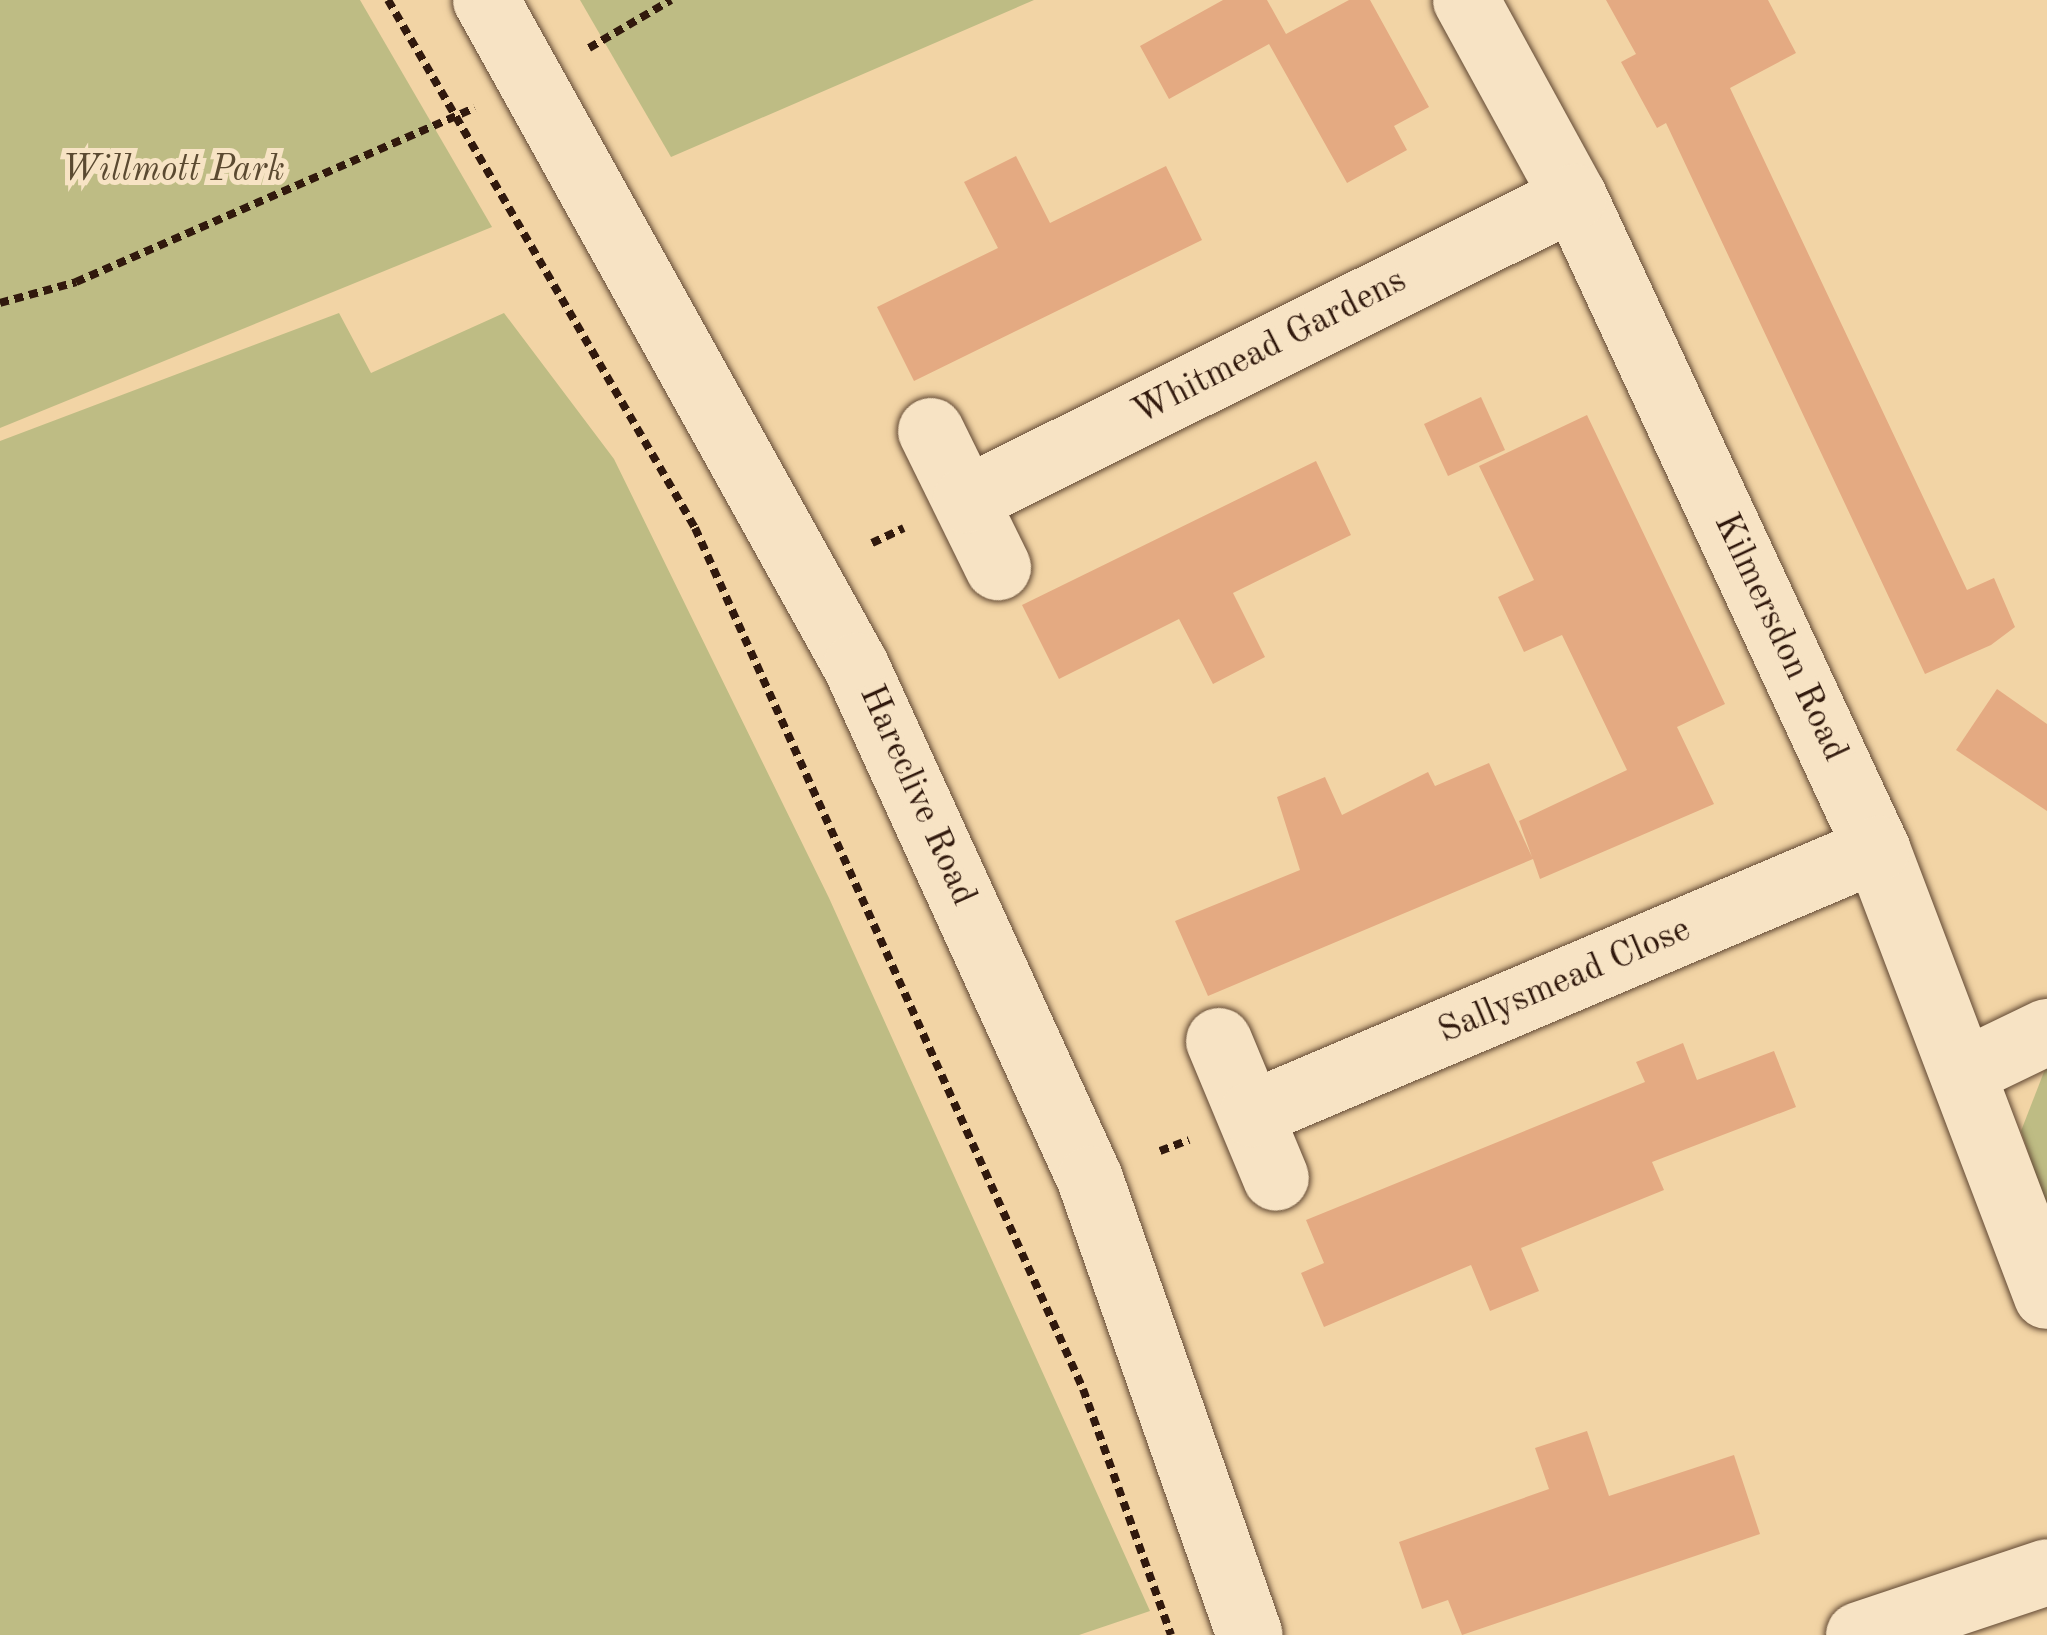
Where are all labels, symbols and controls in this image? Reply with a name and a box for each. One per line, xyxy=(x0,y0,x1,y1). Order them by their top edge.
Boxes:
park label: Willmott Park xyxy=(61,150,285,194)
street label: Whitmead Gardens xyxy=(1126,260,1414,436)
street label: Kilmersdon Road xyxy=(1703,507,1855,769)
street label: Hareclive Road xyxy=(848,679,984,913)
street label: Sallysmead Close xyxy=(1432,909,1698,1055)

